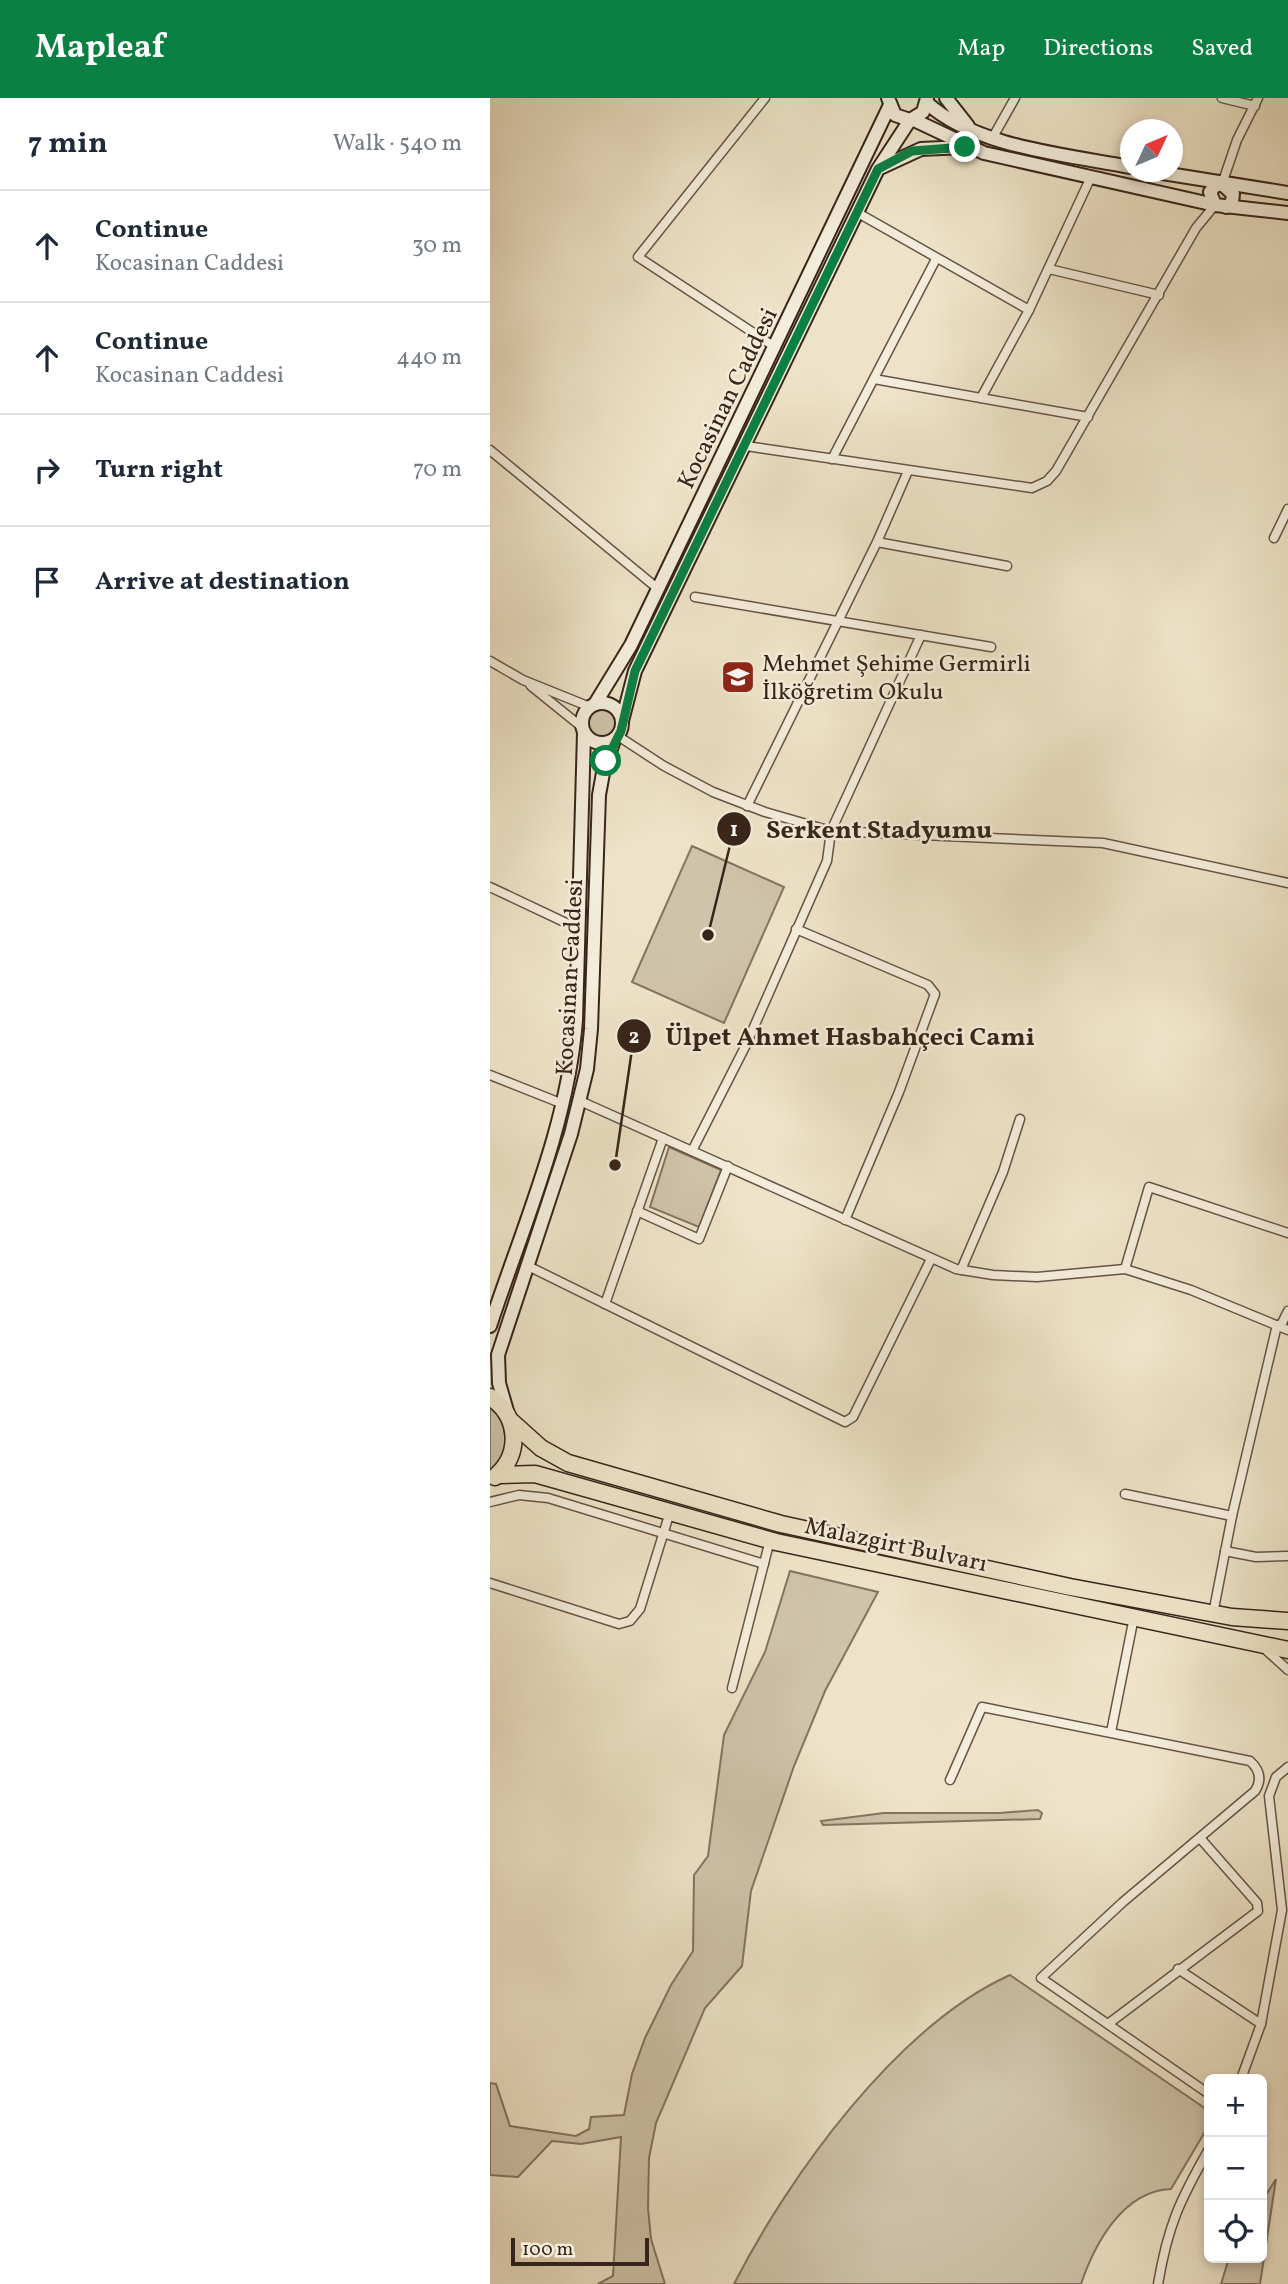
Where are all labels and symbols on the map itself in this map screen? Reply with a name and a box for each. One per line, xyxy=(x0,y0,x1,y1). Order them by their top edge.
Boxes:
north arrow xyxy=(1120,119,1183,182)
route end xyxy=(949,131,980,162)
street label: Kocasinan Caddesi xyxy=(670,303,787,495)
place label: Mehmet Şehime Germirli İlköğretim Okulu xyxy=(762,648,1031,710)
school or university icon: Mehmet Şehime Germirli İlköğretim Okulu xyxy=(719,658,757,696)
route start xyxy=(590,745,621,776)
callout: Serkent Stadyumu xyxy=(717,805,1006,852)
text: Serkent Stadyumu xyxy=(766,813,992,849)
text: 1 xyxy=(730,816,738,845)
street label: Kocasinan Caddesi xyxy=(549,878,593,1076)
callout: Ülpet Ahmet Hasbahçeci Cami xyxy=(616,1012,1049,1059)
text: Ülpet Ahmet Hasbahçeci Cami xyxy=(665,1020,1035,1056)
text: 2 xyxy=(629,1023,639,1052)
street label: Malazgirt Bulvarı xyxy=(801,1510,990,1582)
scale bar xyxy=(511,2235,649,2267)

